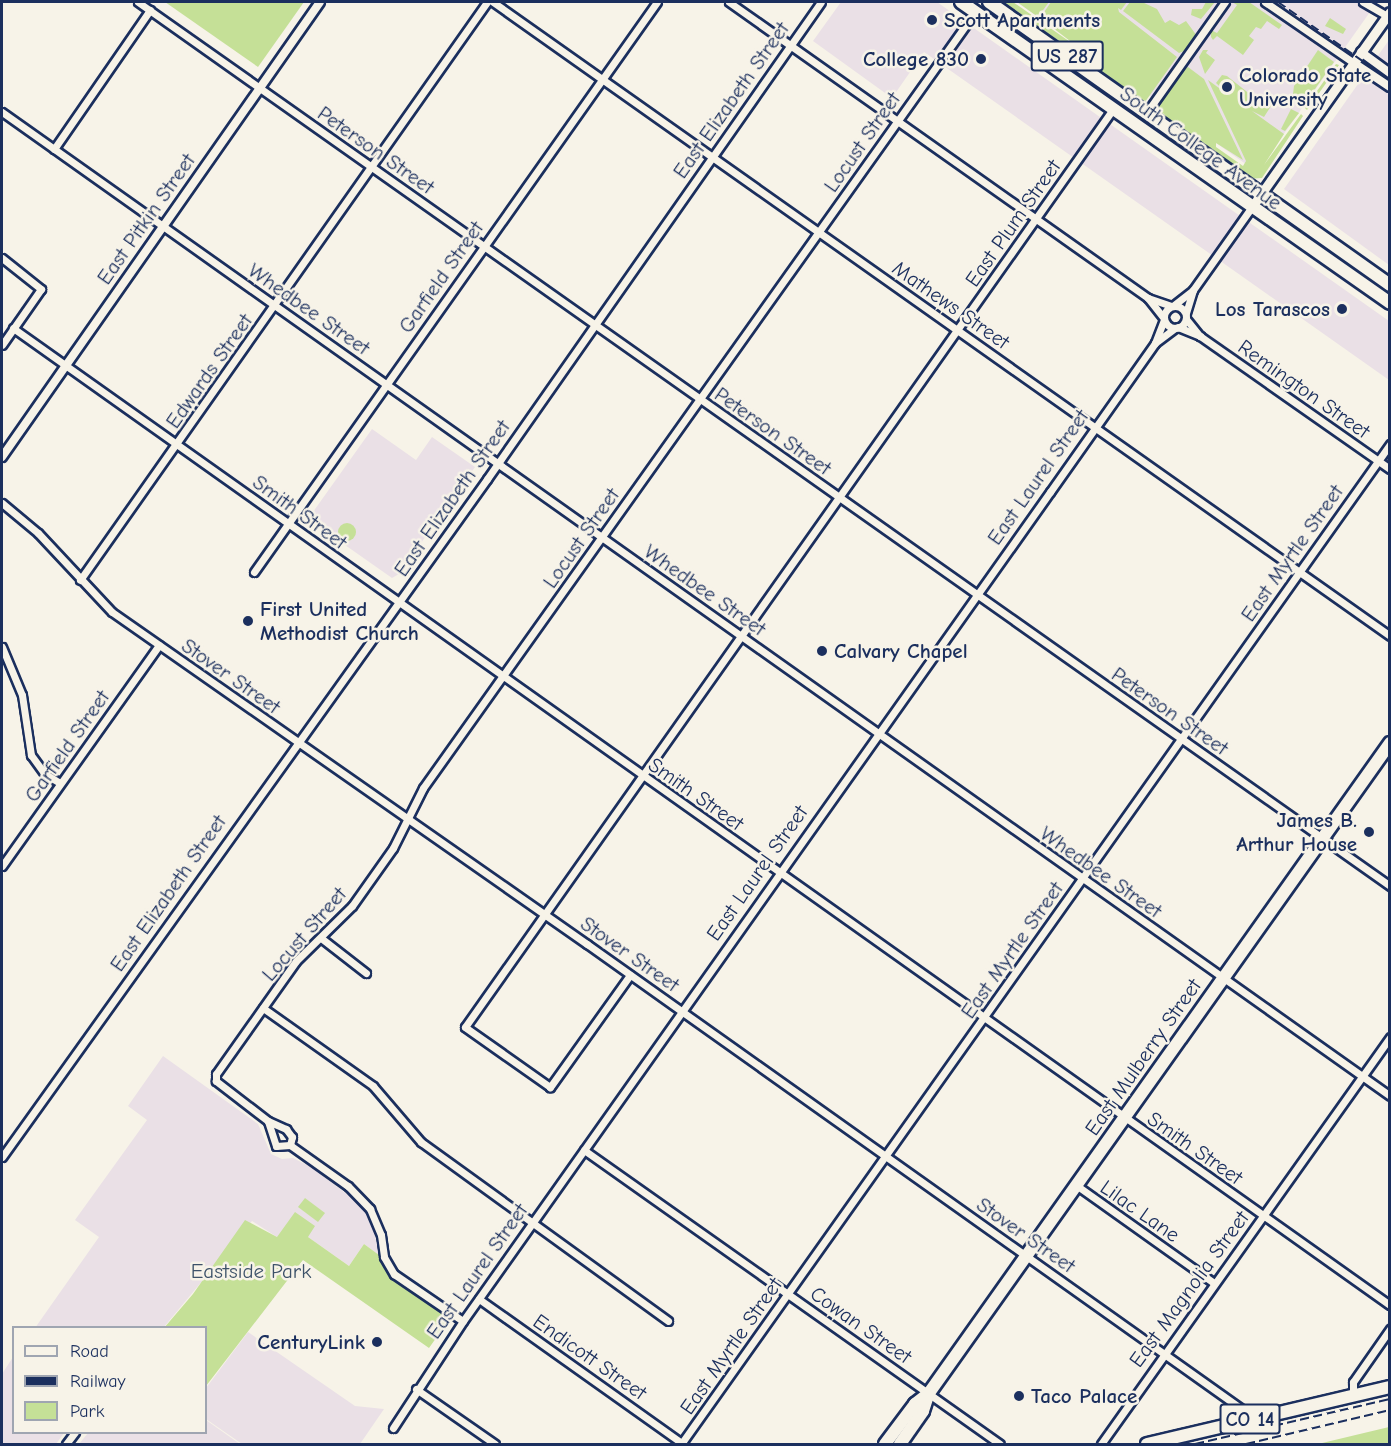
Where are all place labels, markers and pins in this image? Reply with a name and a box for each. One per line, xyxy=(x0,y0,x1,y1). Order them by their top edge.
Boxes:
place label: Scott Apartments xyxy=(944,7,1100,33)
marker: Scott Apartments xyxy=(925,13,939,27)
place label: College 830 xyxy=(863,46,969,72)
marker: College 830 xyxy=(974,52,988,66)
place label: Colorado State University xyxy=(1239,62,1371,112)
marker: Colorado State University xyxy=(1220,80,1234,94)
place label: Los Tarascos xyxy=(1215,296,1330,322)
marker: Los Tarascos xyxy=(1335,302,1349,316)
place label: First United Methodist Church xyxy=(260,596,419,646)
marker: First United Methodist Church xyxy=(241,614,255,628)
place label: Calvary Chapel xyxy=(834,638,968,664)
marker: Calvary Chapel xyxy=(815,644,829,658)
place label: James B. Arthur House xyxy=(1236,807,1357,857)
marker: James B. Arthur House xyxy=(1362,825,1376,839)
place label: CenturyLink xyxy=(257,1329,365,1355)
marker: CenturyLink xyxy=(370,1335,384,1349)
place label: Taco Palace xyxy=(1031,1383,1137,1409)
marker: Taco Palace xyxy=(1012,1389,1026,1403)

